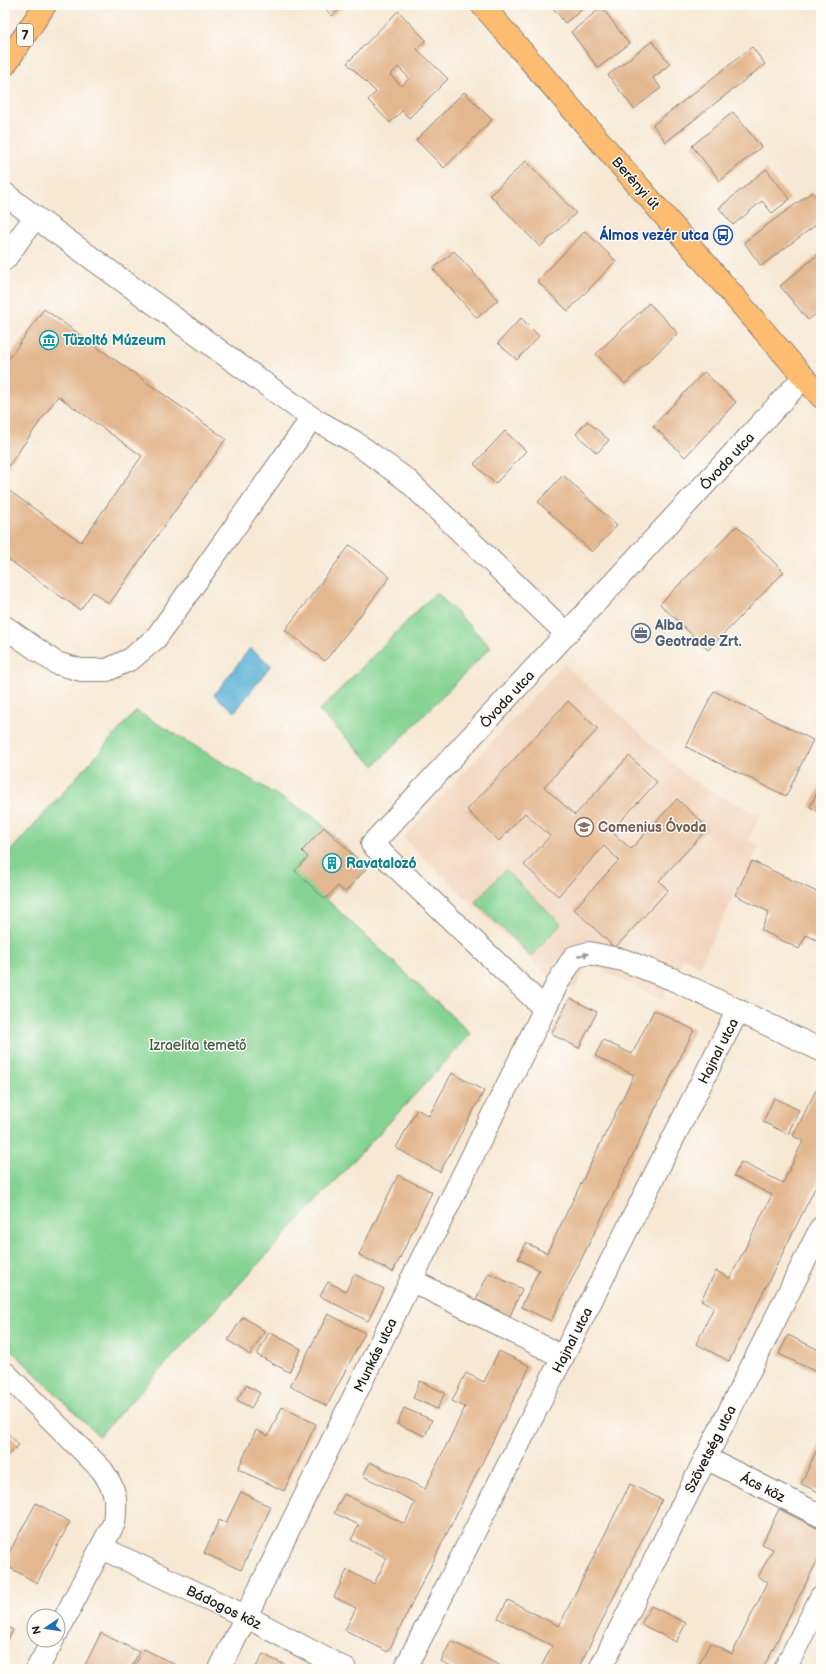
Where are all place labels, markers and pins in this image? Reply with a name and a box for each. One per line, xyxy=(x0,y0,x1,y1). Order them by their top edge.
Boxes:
bus stop icon: Álmos vezér utca xyxy=(712,224,734,246)
place label: Álmos vezér utca xyxy=(599,225,709,244)
museum icon: Tűzoltó Múzeum xyxy=(38,329,60,351)
place label: Tűzoltó Múzeum xyxy=(63,332,166,349)
place label: Alba Geotrade Zrt. xyxy=(654,617,741,650)
office icon: Alba Geotrade Zrt. xyxy=(630,622,652,644)
school or university icon: Comenius Óvoda xyxy=(573,816,595,838)
place label: Comenius Óvoda xyxy=(598,817,707,836)
building icon: Ravatalozó xyxy=(321,852,343,874)
place label: Ravatalozó xyxy=(346,855,416,872)

